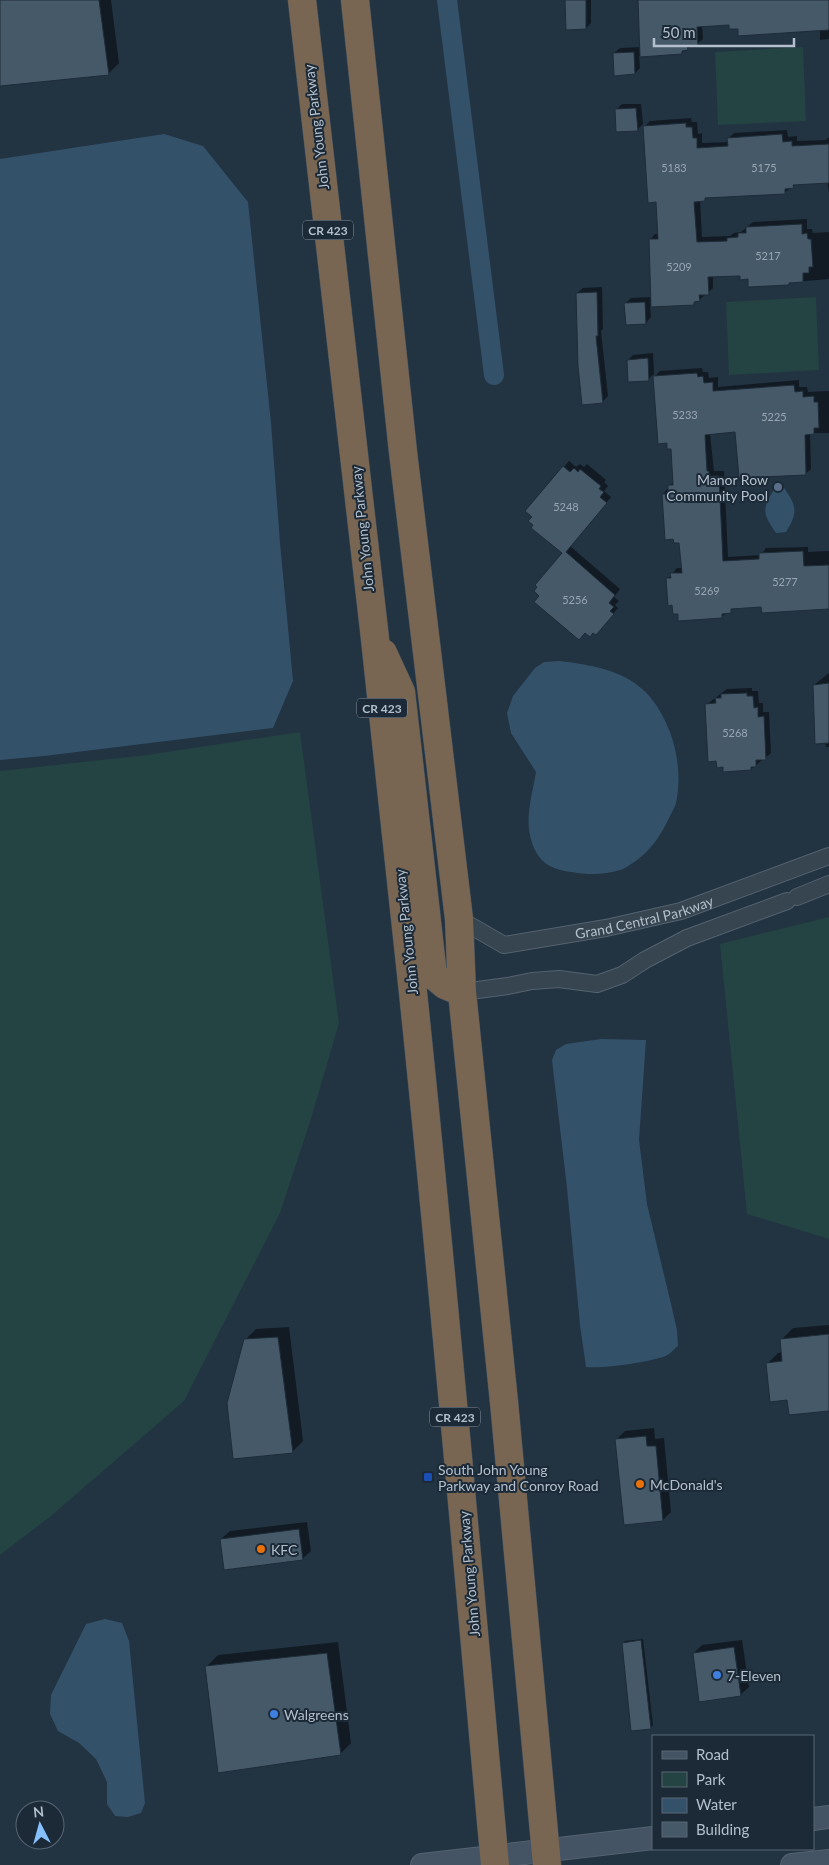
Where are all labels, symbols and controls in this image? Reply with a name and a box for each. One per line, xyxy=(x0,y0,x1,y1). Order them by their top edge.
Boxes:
scale bar xyxy=(654,15,794,47)
text: 50 m xyxy=(662,23,696,41)
street label: John Young Parkway xyxy=(300,63,332,191)
house number: 5183 xyxy=(661,161,687,174)
house number: 5175 xyxy=(751,161,777,174)
road number: CR 423 xyxy=(303,220,353,240)
house number: 5217 xyxy=(755,249,781,262)
house number: 5209 xyxy=(666,260,692,273)
house number: 5233 xyxy=(672,408,698,421)
house number: 5225 xyxy=(761,410,787,423)
street label: John Young Parkway xyxy=(347,465,377,593)
place label: Manor Row Community Pool xyxy=(666,471,768,504)
marker: Manor Row Community Pool xyxy=(772,481,784,493)
house number: 5248 xyxy=(553,500,579,513)
house number: 5277 xyxy=(772,575,798,588)
house number: 5269 xyxy=(694,584,720,597)
house number: 5256 xyxy=(562,593,588,606)
road number: CR 423 xyxy=(357,698,407,718)
house number: 5268 xyxy=(722,726,748,739)
street label: John Young Parkway xyxy=(391,868,421,996)
street label: Grand Central Parkway xyxy=(574,891,716,942)
road number: CR 423 xyxy=(430,1408,480,1426)
place label: South John Young Parkway and Conroy Road xyxy=(438,1461,599,1494)
marker: South John Young Parkway and Conroy Road xyxy=(422,1471,434,1483)
place label: McDonald's xyxy=(650,1476,723,1493)
marker: McDonald's xyxy=(634,1478,646,1490)
street label: John Young Parkway xyxy=(455,1510,483,1638)
place label: KFC xyxy=(271,1541,298,1558)
marker: KFC xyxy=(255,1543,267,1555)
place label: 7-Eleven xyxy=(727,1667,781,1684)
marker: 7-Eleven xyxy=(711,1669,723,1681)
place label: Walgreens xyxy=(284,1706,349,1723)
marker: Walgreens xyxy=(268,1708,280,1720)
legend xyxy=(652,1735,814,1850)
text: Road xyxy=(696,1745,729,1763)
text: Park xyxy=(696,1770,726,1788)
text: Water xyxy=(696,1795,737,1813)
north arrow xyxy=(15,1800,65,1850)
text: N xyxy=(32,1803,45,1821)
text: Building xyxy=(696,1820,749,1838)

